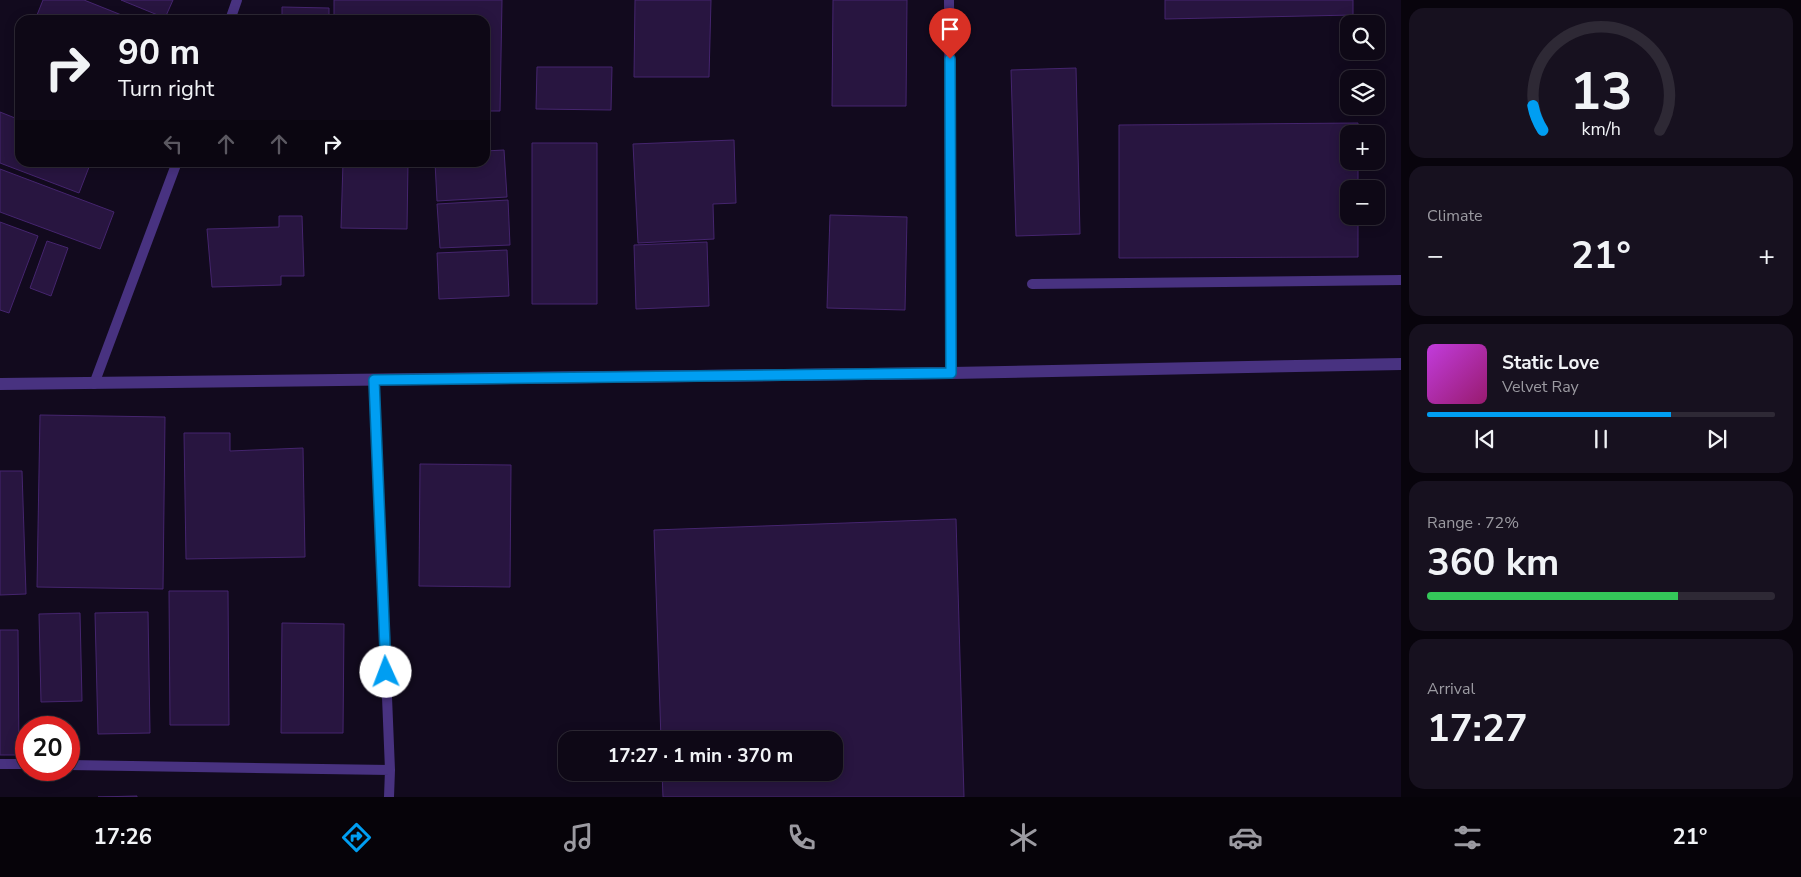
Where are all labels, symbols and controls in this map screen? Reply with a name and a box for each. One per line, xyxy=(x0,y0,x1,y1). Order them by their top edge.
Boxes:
pin xyxy=(929,8,971,59)
icon: arrive xyxy=(936,15,964,43)
map controls xyxy=(1340,15,1385,225)
button: search xyxy=(1340,15,1385,60)
text: 90 m xyxy=(118,29,200,76)
icon: right xyxy=(35,35,100,100)
text: 13 xyxy=(1570,56,1632,127)
button: layers xyxy=(1340,70,1385,115)
text: Turn right xyxy=(118,74,214,104)
text: km/h xyxy=(1581,117,1621,141)
button: + xyxy=(1340,125,1385,170)
icon: left xyxy=(159,130,187,158)
icon: ahead xyxy=(212,130,240,158)
icon: ahead xyxy=(265,130,293,158)
icon: right xyxy=(318,130,346,158)
button: − xyxy=(1340,180,1385,225)
text: Climate xyxy=(1427,205,1482,227)
text: 21° xyxy=(1571,230,1631,281)
text: − xyxy=(1427,237,1444,275)
text: + xyxy=(1758,237,1775,275)
text: Static Love xyxy=(1502,350,1599,376)
text: Velvet Ray xyxy=(1502,376,1579,398)
icon: previous xyxy=(1471,425,1499,453)
icon: pause xyxy=(1587,425,1615,453)
icon: next xyxy=(1703,425,1731,453)
text: Range · 72% xyxy=(1427,512,1519,534)
text: 360 km xyxy=(1427,537,1559,588)
position arrow xyxy=(359,645,411,697)
text: Arrival xyxy=(1427,678,1475,700)
text: 17:27 xyxy=(1427,703,1528,754)
speed limit sign: 20 xyxy=(15,716,80,781)
text: 17:27 · 1 min · 370 m xyxy=(608,743,793,769)
icon: directions xyxy=(339,820,374,855)
icon: music xyxy=(561,820,596,855)
icon: phone xyxy=(784,820,819,855)
icon: climate xyxy=(1006,820,1041,855)
icon: car xyxy=(1228,820,1263,855)
icon: filters xyxy=(1450,820,1485,855)
text: 17:26 xyxy=(94,822,152,852)
text: 21° xyxy=(1673,822,1707,852)

